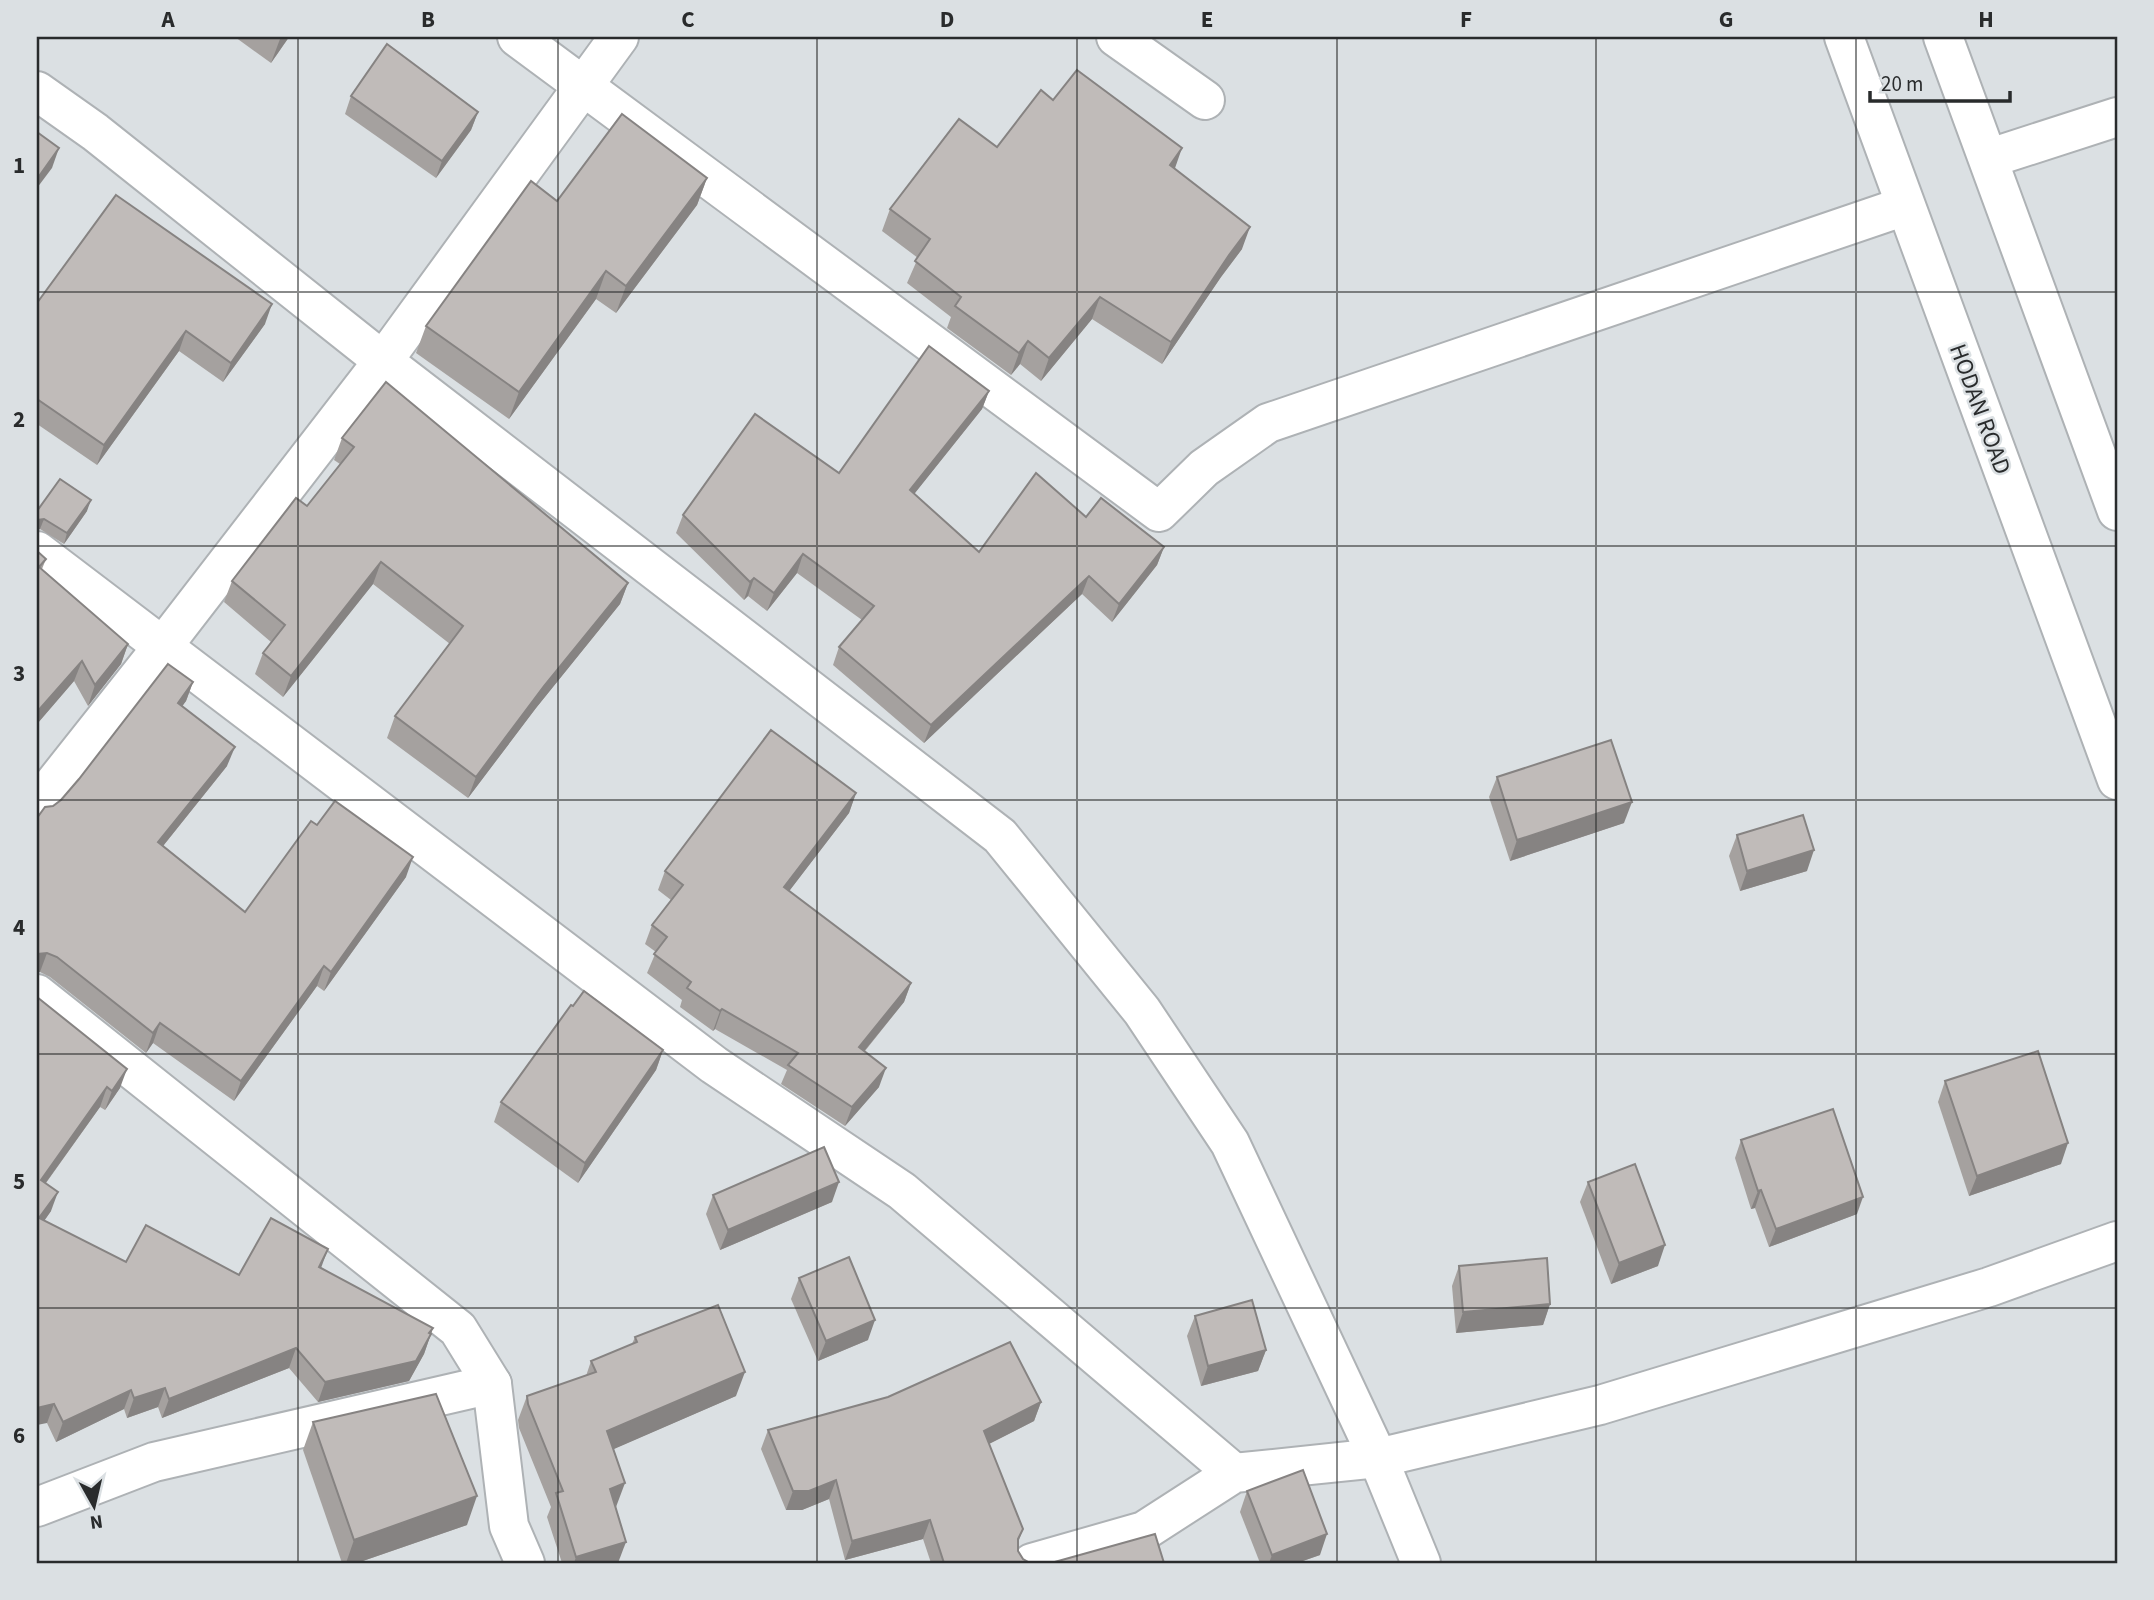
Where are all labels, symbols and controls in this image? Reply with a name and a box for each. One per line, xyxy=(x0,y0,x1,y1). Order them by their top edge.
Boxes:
text: A xyxy=(160,3,175,36)
text: B xyxy=(421,3,435,36)
text: C xyxy=(681,3,695,36)
text: D xyxy=(940,3,954,36)
text: E xyxy=(1201,3,1213,36)
text: F xyxy=(1460,3,1472,36)
text: G xyxy=(1719,3,1733,36)
text: H xyxy=(1978,3,1994,36)
scale bar xyxy=(1870,60,2010,104)
text: 20 m xyxy=(1881,69,1923,99)
text: 1 xyxy=(13,149,25,182)
street label: HODAN ROAD xyxy=(1940,339,2020,479)
text: 2 xyxy=(13,403,25,436)
text: 3 xyxy=(13,657,25,690)
text: 4 xyxy=(13,911,25,944)
text: 5 xyxy=(13,1165,25,1198)
text: 6 xyxy=(13,1419,25,1452)
north arrow xyxy=(60,1470,130,1540)
text: N xyxy=(88,1507,104,1536)

